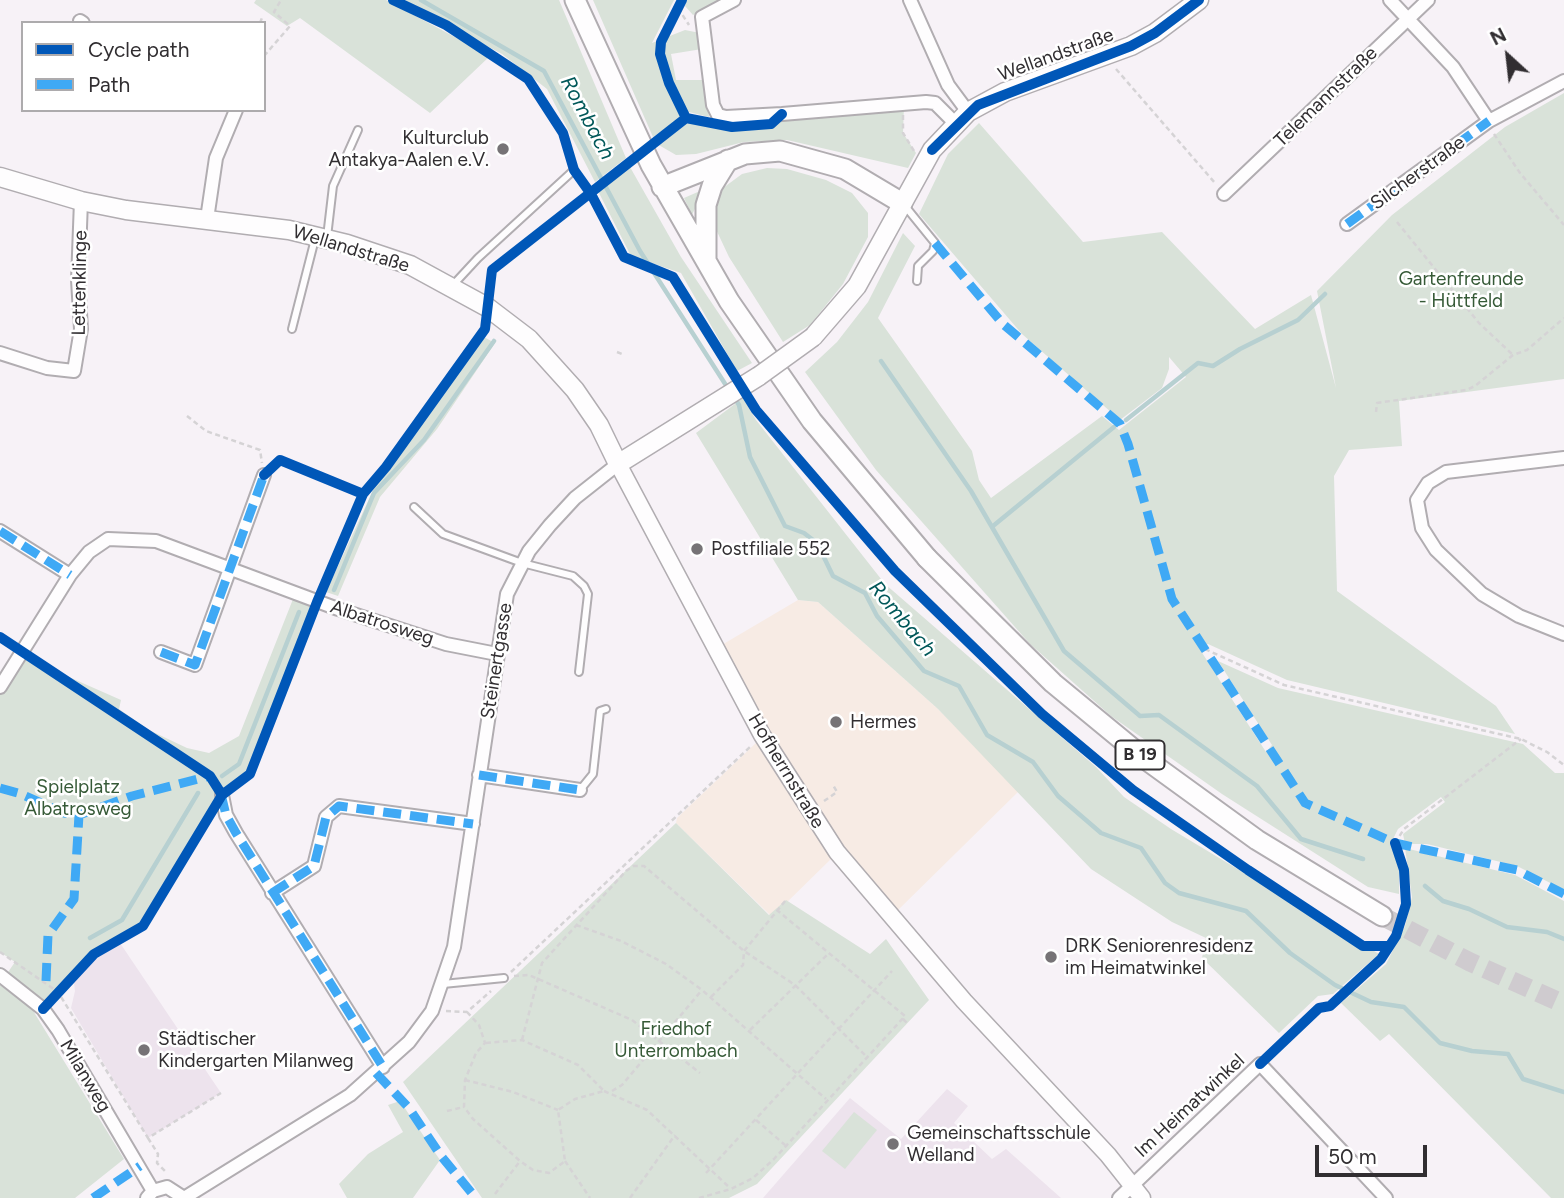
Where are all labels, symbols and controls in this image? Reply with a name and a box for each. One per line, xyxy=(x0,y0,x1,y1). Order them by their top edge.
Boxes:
legend xyxy=(21,21,266,112)
north arrow xyxy=(1473,21,1543,91)
text: N xyxy=(1486,23,1510,50)
street label: Wellandstraße xyxy=(995,24,1117,86)
text: Cycle path xyxy=(88,37,189,62)
street label: Telemannstraße xyxy=(1270,42,1382,152)
text: Path xyxy=(88,72,130,97)
water label: Rombach xyxy=(555,72,619,164)
place label: Kulturclub Antakya-Aalen e.V. xyxy=(328,127,489,171)
street label: Silcherstraße xyxy=(1366,131,1470,215)
marker: Kulturclub Antakya-Aalen e.V. xyxy=(495,141,511,157)
street label: Wellandstraße xyxy=(290,220,412,278)
street label: Lettenklinge xyxy=(68,230,92,336)
park label: Gartenfreunde - Hüttfeld xyxy=(1398,268,1524,312)
place label: Postfiliale 552 xyxy=(711,538,830,560)
marker: Postfiliale 552 xyxy=(689,541,705,557)
water label: Rombach xyxy=(863,576,941,662)
street label: Albatrosweg xyxy=(327,596,437,650)
street label: Steinertgasse xyxy=(477,601,517,721)
street label: Hofherrnstraße xyxy=(743,709,829,833)
place label: Hermes xyxy=(850,711,916,733)
marker: Hermes xyxy=(828,714,844,730)
road number: B 19 xyxy=(1116,740,1164,770)
park label: Spielplatz Albatrosweg xyxy=(24,776,132,820)
place label: DRK Seniorenresidenz im Heimatwinkel xyxy=(1065,935,1253,979)
marker: DRK Seniorenresidenz im Heimatwinkel xyxy=(1043,949,1059,965)
park label: Friedhof Unterrombach xyxy=(614,1018,738,1062)
place label: Städtischer Kindergarten Milanweg xyxy=(158,1028,354,1072)
street label: Milanweg xyxy=(54,1035,116,1117)
marker: Städtischer Kindergarten Milanweg xyxy=(136,1042,152,1058)
street label: Im Heimatwinkel xyxy=(1130,1049,1250,1163)
place label: Gemeinschaftsschule Welland xyxy=(907,1122,1091,1166)
scale bar xyxy=(1319,1132,1431,1176)
marker: Gemeinschaftsschule Welland xyxy=(885,1136,901,1152)
text: 50 m xyxy=(1328,1144,1377,1169)

